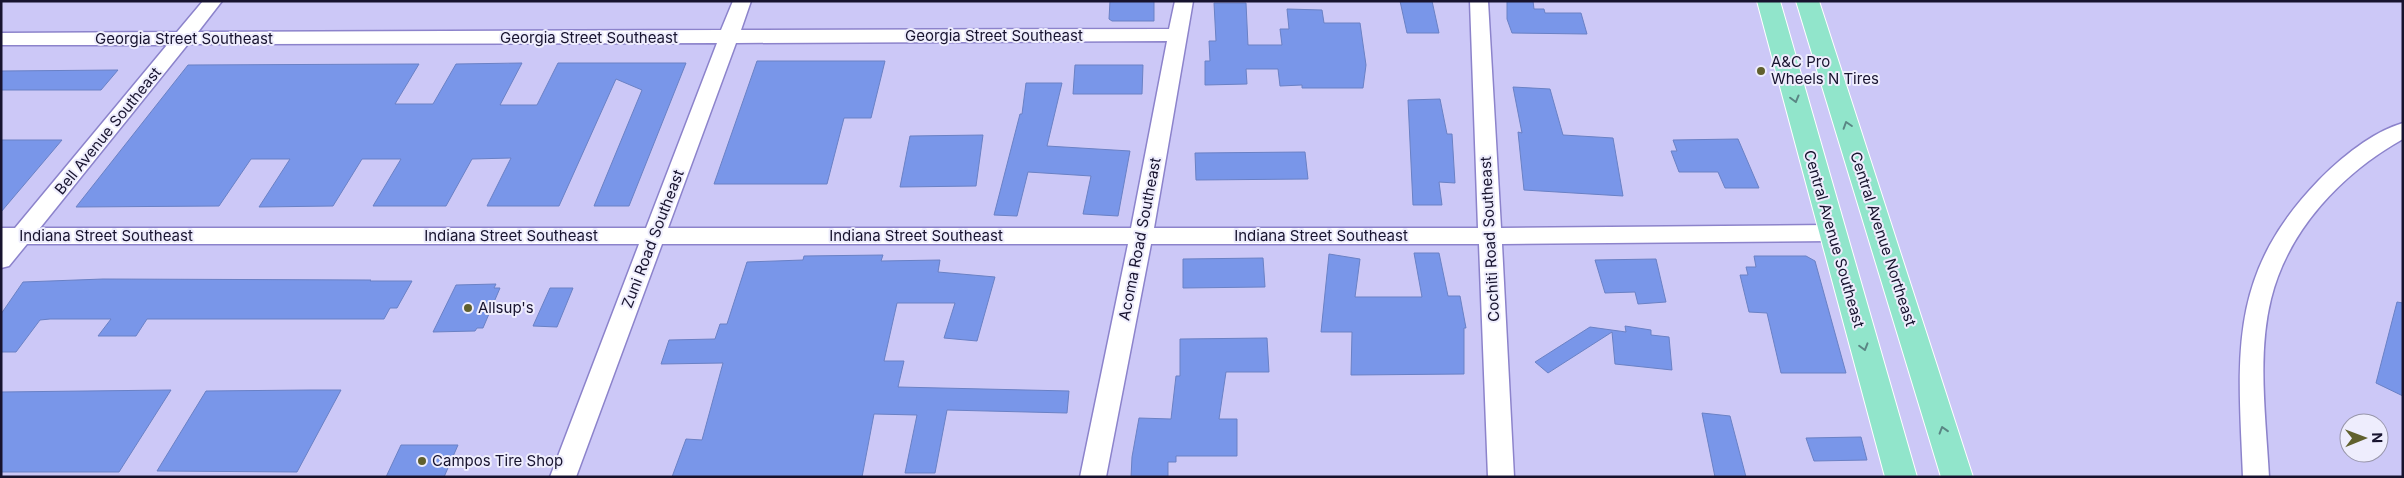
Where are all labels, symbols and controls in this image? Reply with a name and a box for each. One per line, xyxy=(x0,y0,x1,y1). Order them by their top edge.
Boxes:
street label: Georgia Street Southeast xyxy=(905,26,1083,45)
street label: Georgia Street Southeast xyxy=(500,28,678,47)
street label: Georgia Street Southeast xyxy=(95,29,273,48)
place label: A&C Pro Wheels N Tires xyxy=(1771,52,1879,88)
street label: Bell Avenue Southeast xyxy=(50,63,165,198)
marker: A&C Pro Wheels N Tires xyxy=(1755,65,1767,77)
one-way arrow xyxy=(1789,94,1799,102)
one-way arrow xyxy=(1842,121,1852,130)
street label: Central Avenue Southeast xyxy=(1800,148,1869,330)
street label: Central Avenue Northeast xyxy=(1846,149,1921,329)
street label: Acoma Road Southeast xyxy=(1114,156,1165,322)
street label: Cochiti Road Southeast xyxy=(1476,156,1503,322)
street label: Zuni Road Southeast xyxy=(617,167,688,311)
street label: Indiana Street Southeast xyxy=(19,226,193,245)
street label: Indiana Street Southeast xyxy=(424,226,598,245)
street label: Indiana Street Southeast xyxy=(829,226,1003,245)
street label: Indiana Street Southeast xyxy=(1234,226,1408,245)
place label: Allsup's xyxy=(478,298,534,317)
marker: Allsup's xyxy=(462,302,474,314)
one-way arrow xyxy=(1859,343,1869,351)
north arrow xyxy=(2339,413,2389,463)
one-way arrow xyxy=(1938,427,1948,435)
text: N xyxy=(2369,432,2386,443)
place label: Campos Tire Shop xyxy=(432,451,563,470)
marker: Campos Tire Shop xyxy=(416,455,428,467)

